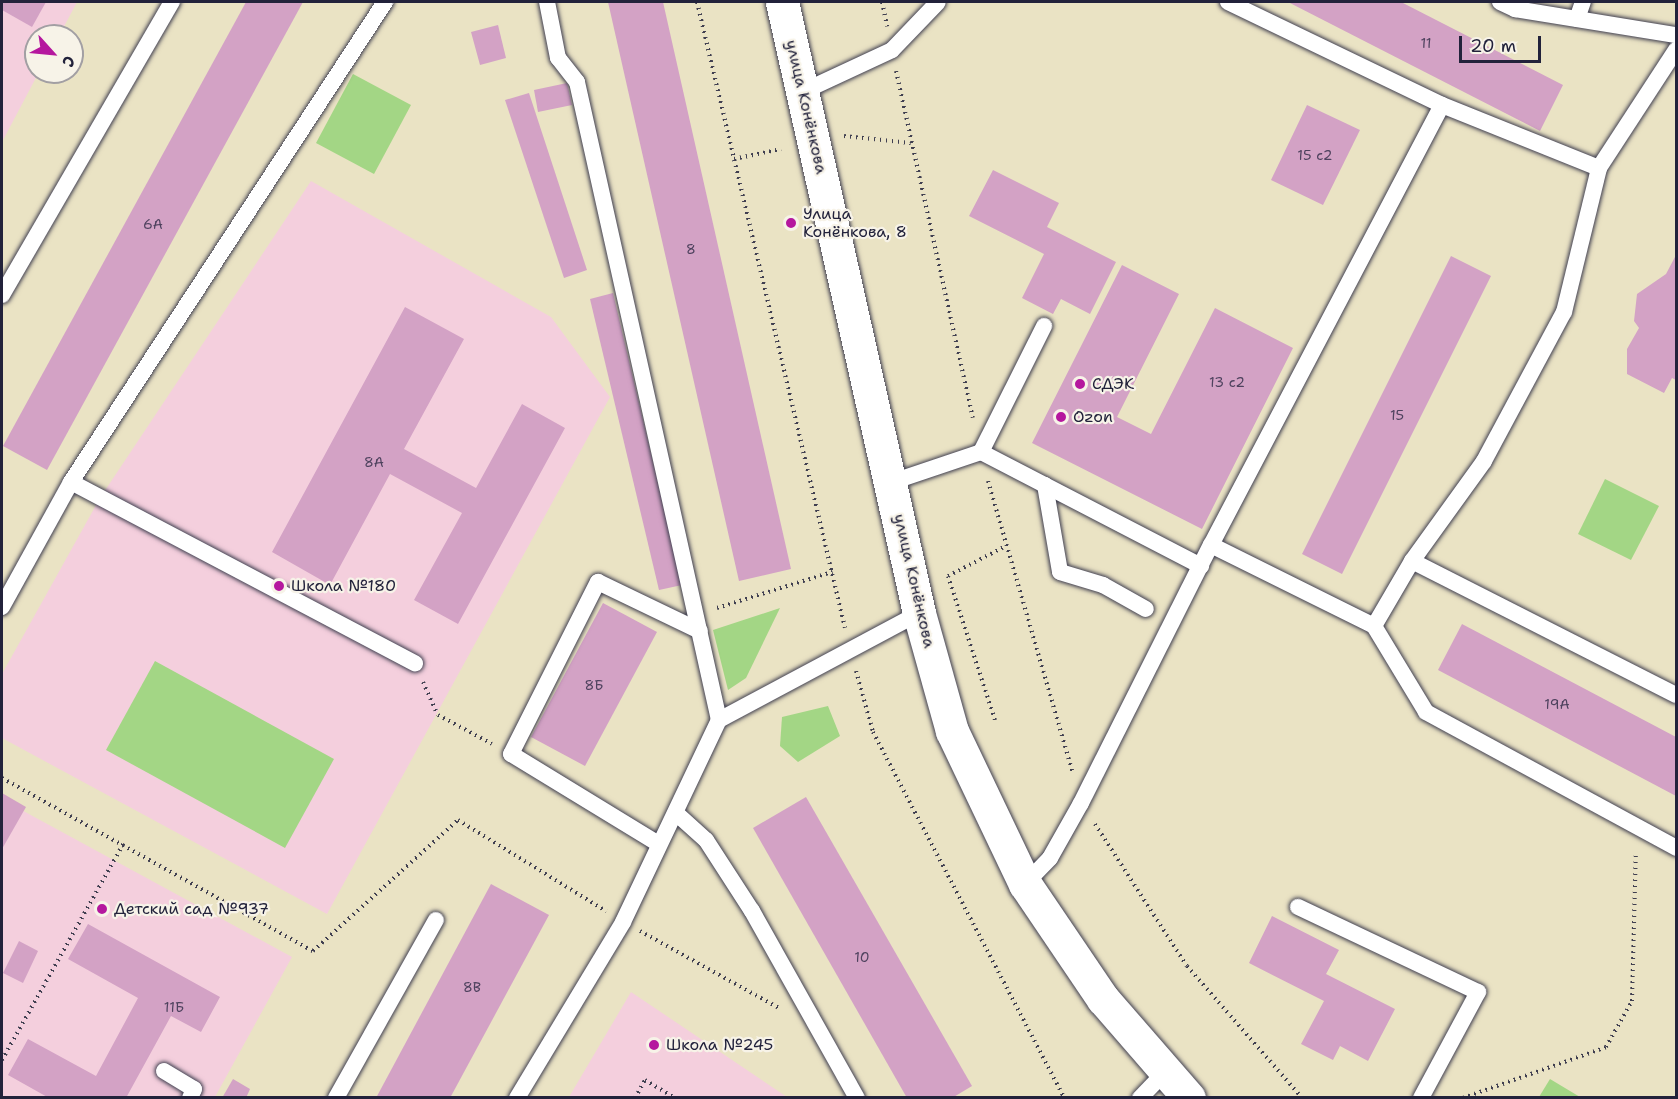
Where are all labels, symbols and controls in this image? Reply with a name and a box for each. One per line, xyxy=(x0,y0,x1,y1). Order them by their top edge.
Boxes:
north arrow xyxy=(24,24,84,84)
scale bar xyxy=(1462,24,1544,62)
text: 20 m xyxy=(1470,34,1516,58)
house number: 11 xyxy=(1420,35,1432,51)
street label: улица Конёнкова xyxy=(781,38,831,176)
text: С xyxy=(57,52,80,71)
house number: 15 с2 xyxy=(1297,147,1333,163)
place label: Улица Конёнкова, 8 xyxy=(803,204,907,242)
house number: 6А xyxy=(143,216,163,232)
marker: Улица Конёнкова, 8 xyxy=(784,216,798,230)
house number: 8 xyxy=(686,241,696,257)
place label: СДЭК xyxy=(1092,374,1134,394)
house number: 13 с2 xyxy=(1209,374,1245,390)
marker: СДЭК xyxy=(1073,377,1087,391)
place label: Ozon xyxy=(1073,407,1113,427)
house number: 15 xyxy=(1390,407,1404,423)
marker: Ozon xyxy=(1054,410,1068,424)
house number: 8А xyxy=(364,454,384,470)
street label: улица Конёнкова xyxy=(889,512,939,650)
place label: Школа №180 xyxy=(291,576,396,596)
marker: Школа №180 xyxy=(272,579,286,593)
house number: 8Б xyxy=(584,677,604,693)
house number: 19А xyxy=(1544,696,1570,712)
place label: Детский сад №937 xyxy=(114,899,269,919)
marker: Детский сад №937 xyxy=(95,902,109,916)
house number: 10 xyxy=(854,949,870,965)
house number: 8В xyxy=(463,979,481,995)
house number: 11Б xyxy=(164,999,184,1015)
place label: Школа №245 xyxy=(666,1035,773,1055)
marker: Школа №245 xyxy=(647,1038,661,1052)

